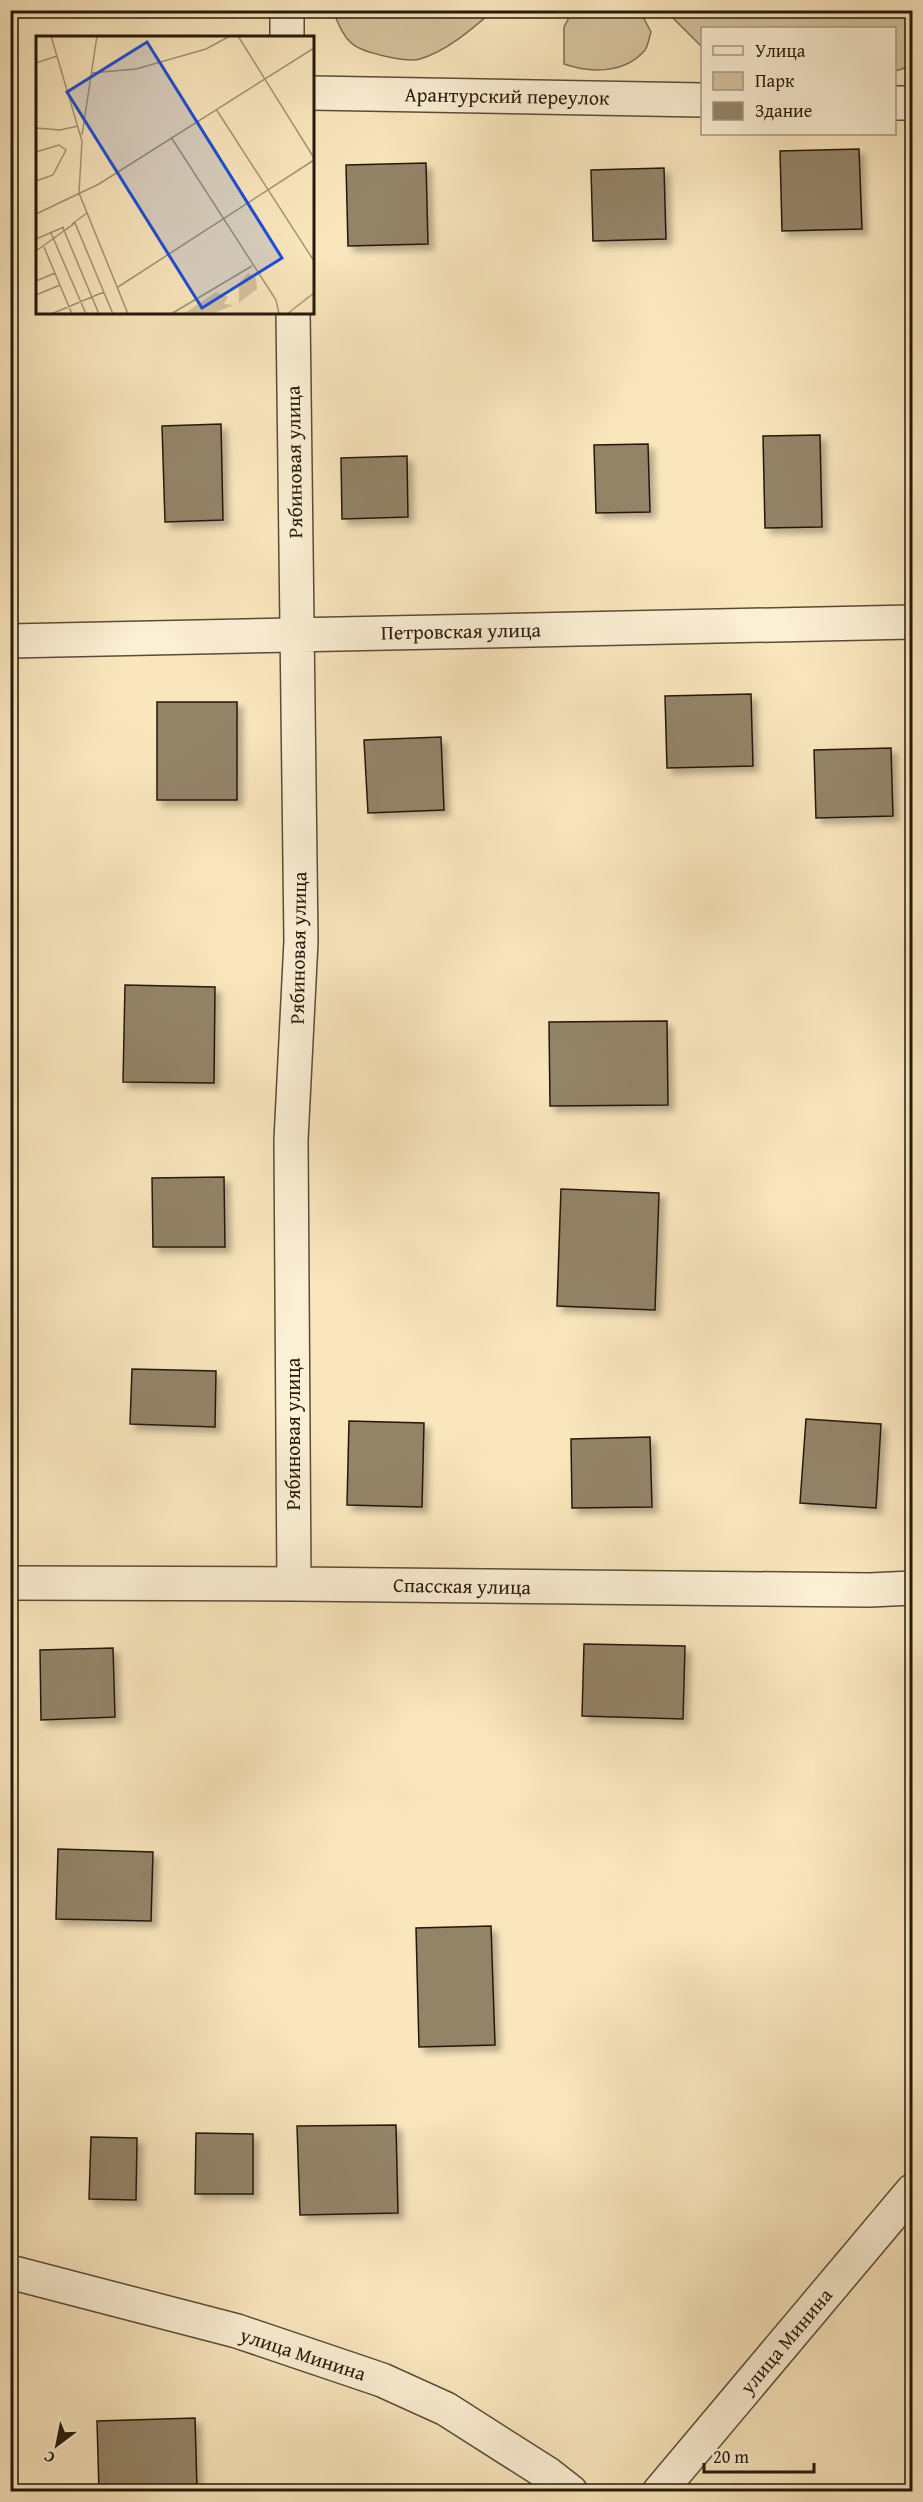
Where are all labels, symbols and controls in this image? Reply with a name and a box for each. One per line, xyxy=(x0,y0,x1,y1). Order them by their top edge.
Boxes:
legend xyxy=(701,27,896,135)
inset map xyxy=(36,36,314,314)
text: Улица xyxy=(755,37,806,64)
text: Парк xyxy=(755,67,795,94)
street label: Арантурский переулок xyxy=(404,79,610,112)
text: Здание xyxy=(755,97,812,124)
street label: Рябиновая улица xyxy=(278,385,309,539)
street label: Петровская улица xyxy=(381,615,542,646)
street label: Рябиновая улица xyxy=(282,871,313,1025)
street label: Рябиновая улица xyxy=(278,1357,307,1510)
street label: Спасская улица xyxy=(393,1570,532,1601)
street label: улица Минина xyxy=(732,2281,839,2401)
street label: улица Минина xyxy=(236,2319,370,2388)
north arrow xyxy=(27,2415,87,2475)
scale bar xyxy=(704,2436,814,2474)
text: 20 m xyxy=(713,2443,749,2470)
text: С xyxy=(39,2445,59,2470)

